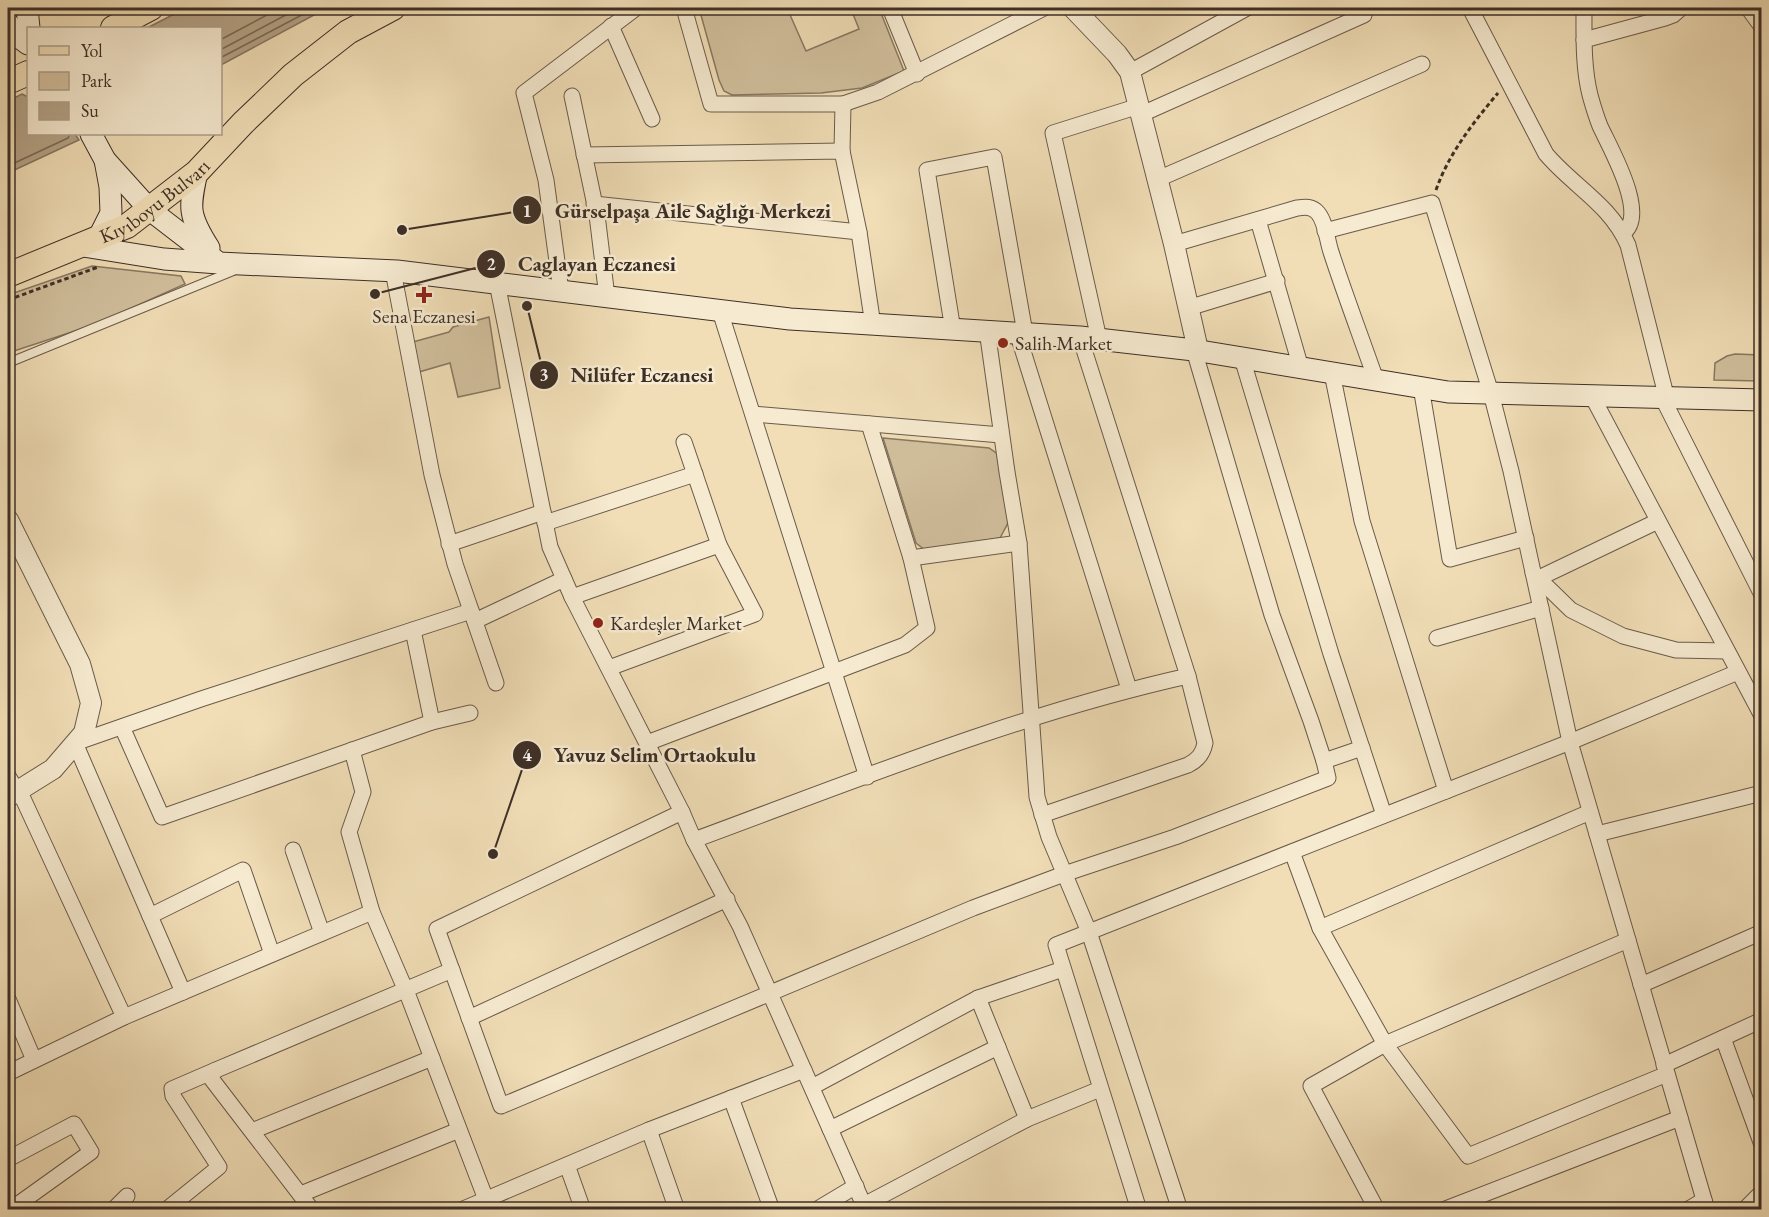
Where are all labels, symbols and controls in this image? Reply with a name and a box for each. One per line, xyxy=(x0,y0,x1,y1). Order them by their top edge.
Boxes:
legend xyxy=(27,27,222,135)
text: Yol xyxy=(81,39,103,62)
text: Park xyxy=(81,69,112,92)
text: Su xyxy=(81,99,99,122)
street label: Kıyıboyu Bulvarı xyxy=(95,153,216,249)
callout: Gürselpaşa Aile Sağlığı Merkezi xyxy=(512,191,843,230)
text: Gürselpaşa Aile Sağlığı Merkezi xyxy=(555,197,831,224)
text: 1 xyxy=(522,199,532,222)
callout: Caglayan Eczanesi xyxy=(476,244,688,283)
text: Caglayan Eczanesi xyxy=(518,250,676,277)
text: 2 xyxy=(486,252,496,275)
marker: Sena Eczanesi xyxy=(417,288,431,302)
place label: Sena Eczanesi xyxy=(372,303,476,329)
place label: Salih Market xyxy=(1015,330,1113,356)
marker: Salih Market xyxy=(996,336,1010,350)
callout: Nilüfer Eczanesi xyxy=(529,355,726,394)
text: Nilüfer Eczanesi xyxy=(571,361,713,388)
text: 3 xyxy=(539,363,549,386)
place label: Kardeşler Market xyxy=(610,610,742,636)
marker: Kardeşler Market xyxy=(591,616,605,630)
callout: Yavuz Selim Ortaokulu xyxy=(512,735,768,774)
text: Yavuz Selim Ortaokulu xyxy=(554,741,757,768)
text: 4 xyxy=(522,743,532,766)

